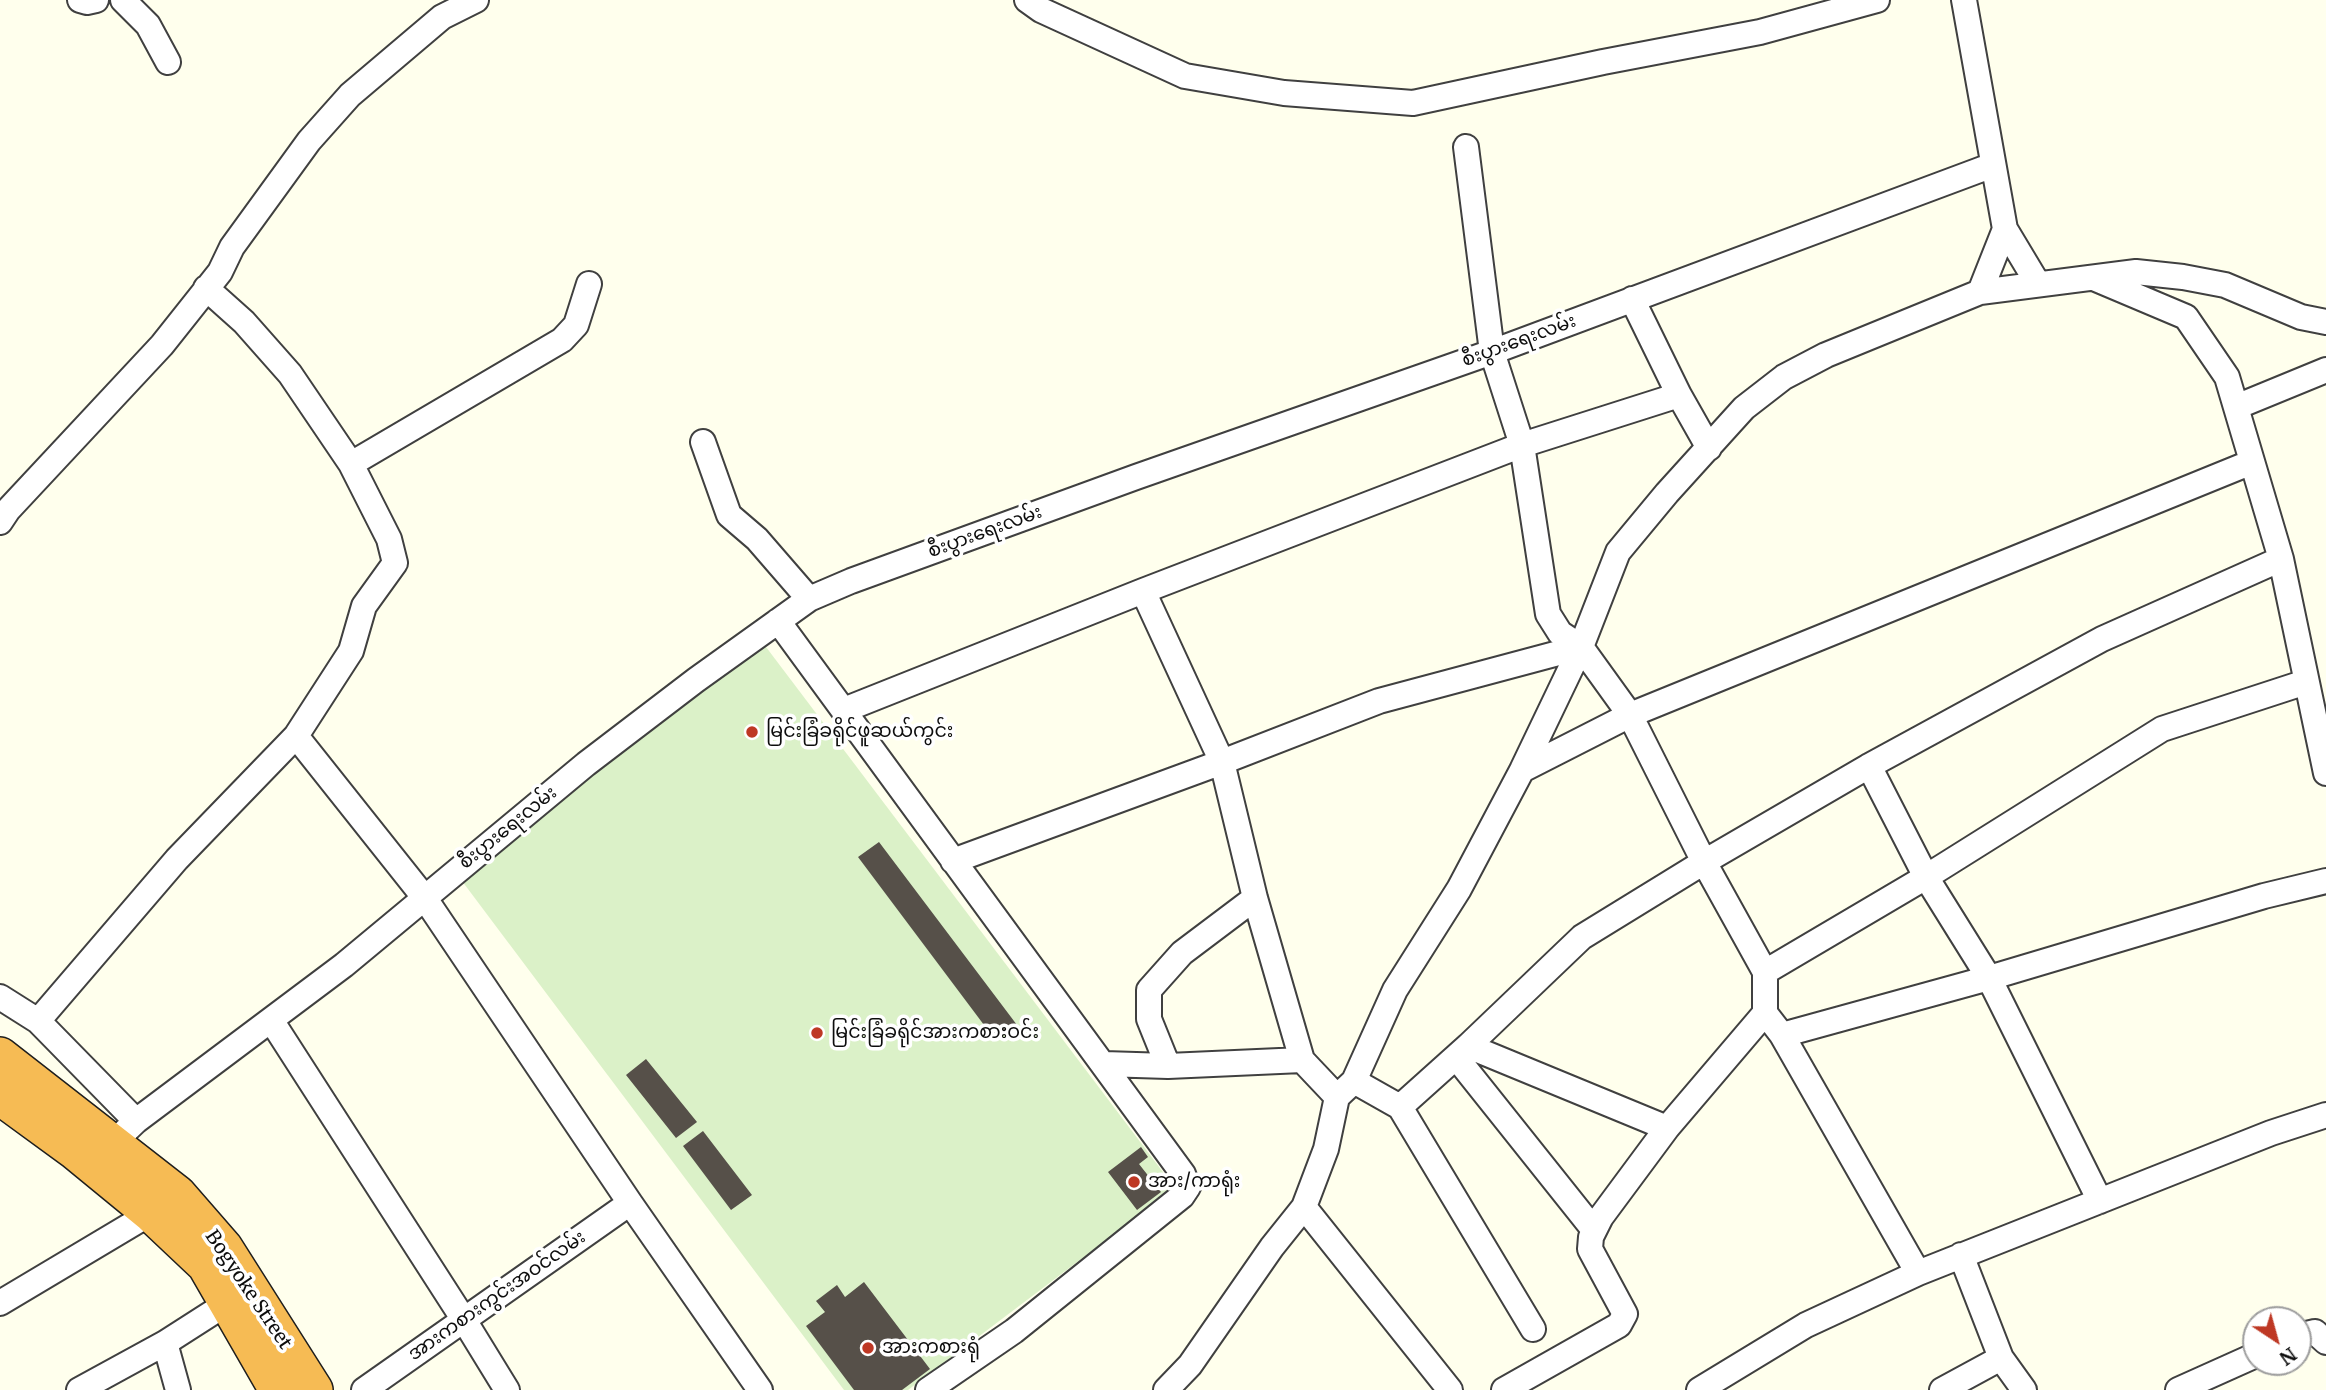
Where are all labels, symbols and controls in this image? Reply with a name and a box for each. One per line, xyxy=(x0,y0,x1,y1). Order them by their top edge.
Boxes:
street label: စီးပွားရေးလမ်း xyxy=(1459,310,1579,372)
street label: စီးပွားရေးလမ်း xyxy=(925,501,1045,563)
place label: မြင်းခြံခရိုင်ဖူဆယ်ကွင်း xyxy=(766,721,953,743)
marker: မြင်းခြံခရိုင်ဖူဆယ်ကွင်း xyxy=(744,724,760,740)
street label: စီးပွားရေးလမ်း xyxy=(454,781,562,875)
place label: မြင်းခြံခရိုင်အားကစားဝင်း xyxy=(831,1022,1039,1044)
marker: မြင်းခြံခရိုင်အားကစားဝင်း xyxy=(809,1025,825,1041)
place label: အား/ကာရုံး xyxy=(1148,1171,1240,1193)
marker: အား/ကာရုံး xyxy=(1126,1174,1142,1190)
street label: Bogyoke Street xyxy=(200,1226,296,1354)
street label: အားကစားကွင်းအဝင်လမ်း xyxy=(404,1226,590,1366)
north arrow xyxy=(2242,1306,2312,1376)
place label: အားကစားရုံ xyxy=(882,1337,980,1359)
marker: အားကစားရုံ xyxy=(860,1340,876,1356)
text: N xyxy=(2275,1342,2301,1370)

